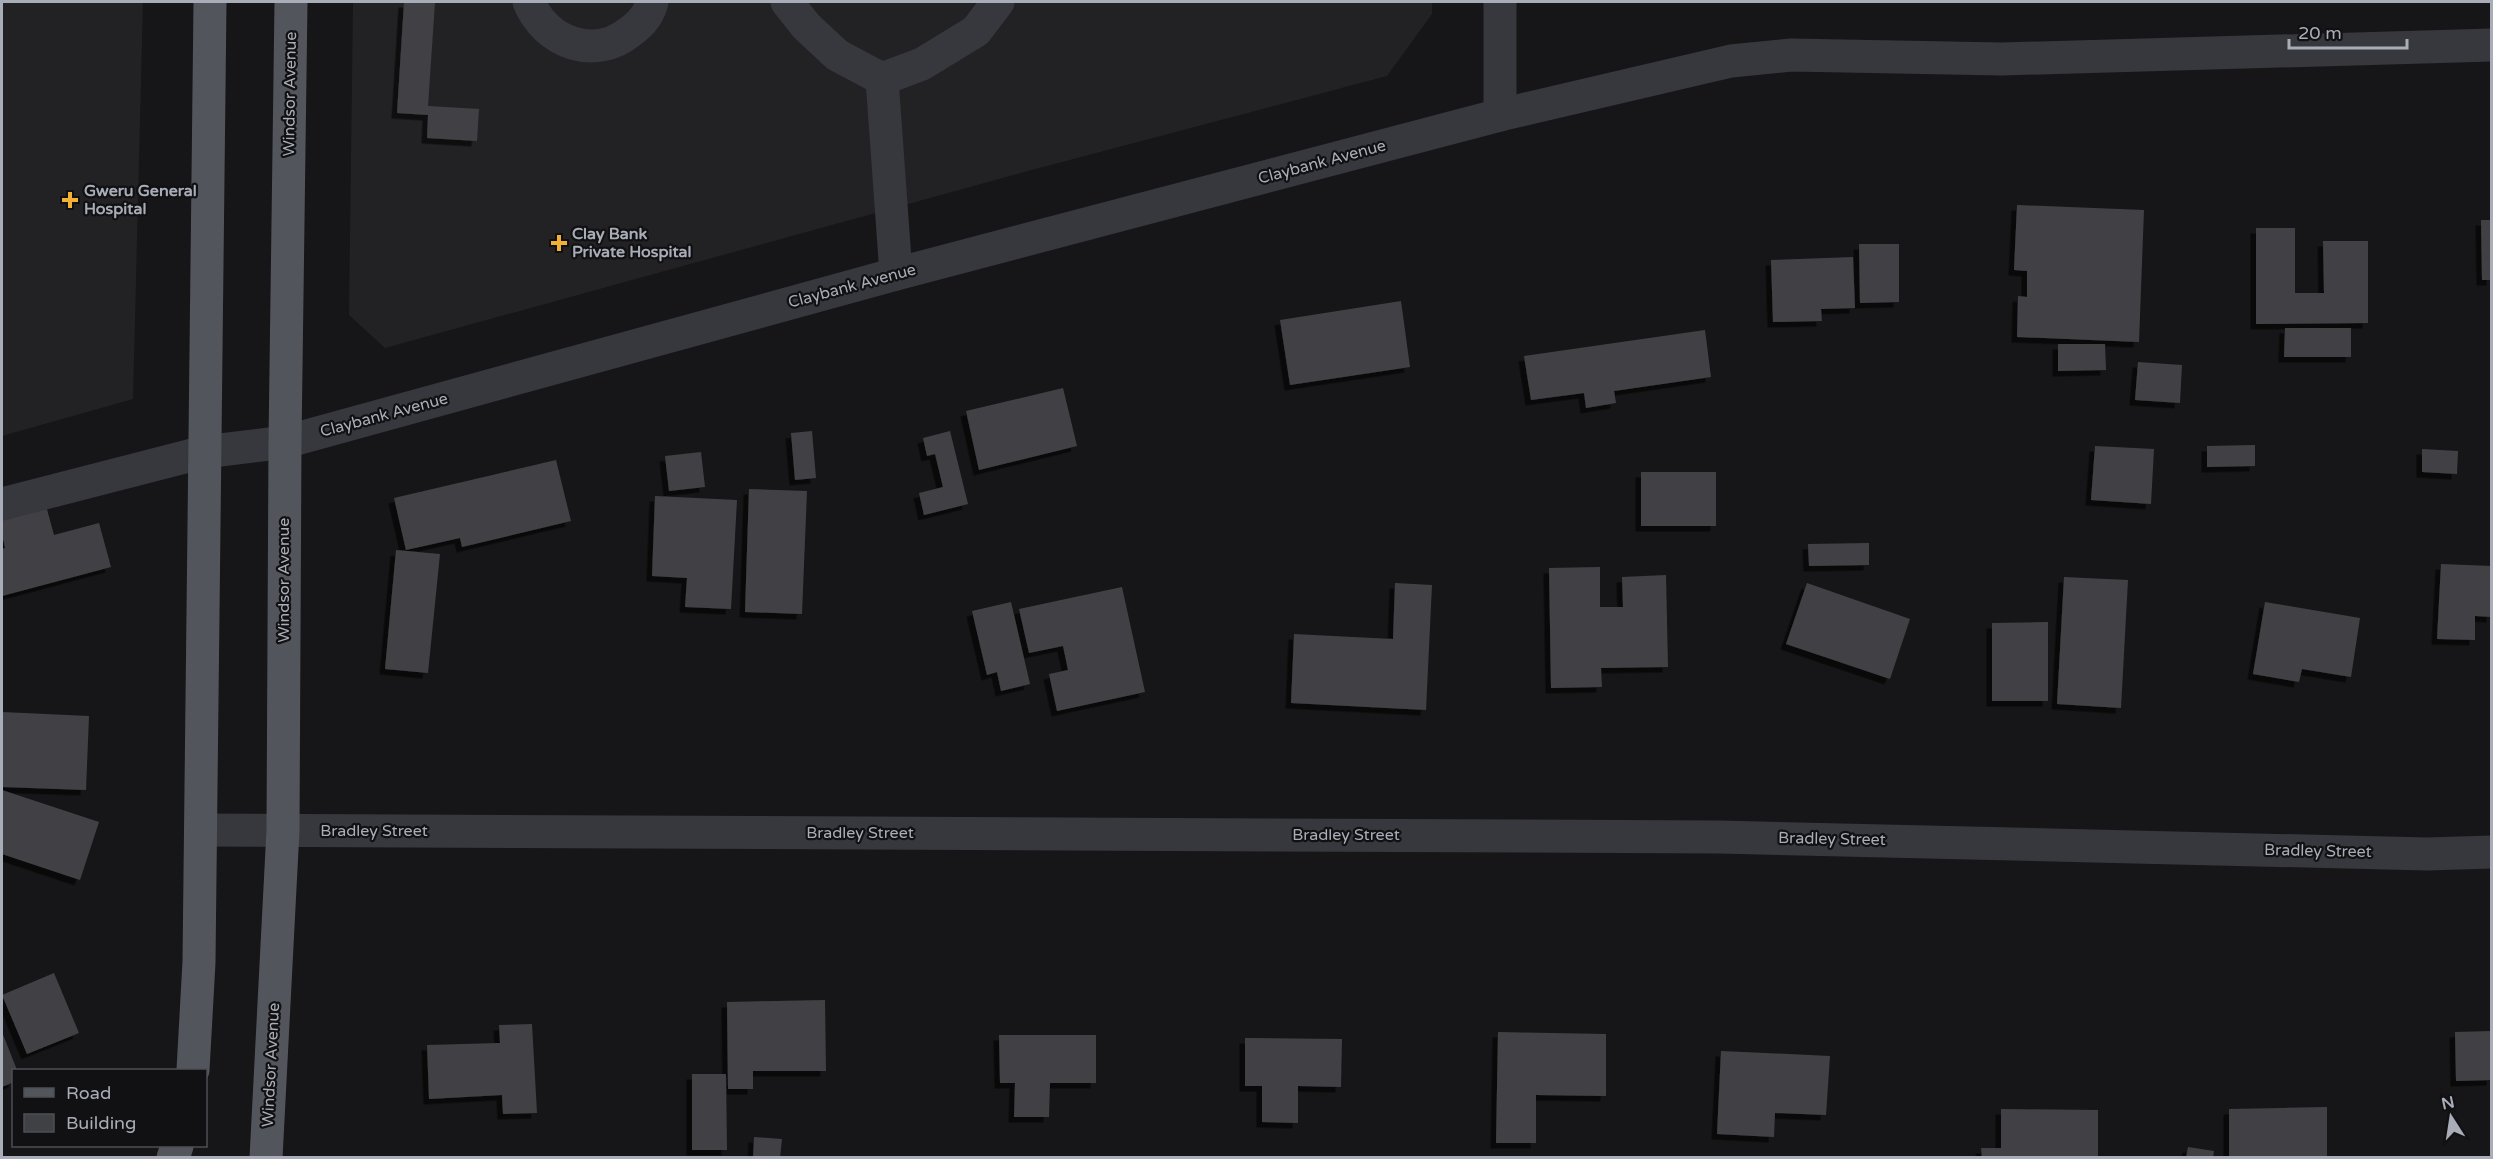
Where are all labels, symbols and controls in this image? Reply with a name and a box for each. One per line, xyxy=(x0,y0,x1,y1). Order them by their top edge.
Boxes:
scale bar xyxy=(2289,12,2408,50)
text: 20 m xyxy=(2298,22,2342,44)
street label: Windsor Avenue xyxy=(279,31,301,157)
street label: Claybank Avenue xyxy=(1256,135,1388,189)
place label: Gweru General Hospital xyxy=(84,181,197,219)
marker: Gweru General Hospital xyxy=(61,191,79,209)
place label: Clay Bank Private Hospital xyxy=(572,224,692,262)
marker: Clay Bank Private Hospital xyxy=(550,234,568,252)
street label: Claybank Avenue xyxy=(786,259,918,313)
street label: Claybank Avenue xyxy=(318,388,450,442)
street label: Windsor Avenue xyxy=(274,518,294,642)
street label: Bradley Street xyxy=(320,821,428,841)
street label: Bradley Street xyxy=(806,823,914,843)
street label: Bradley Street xyxy=(1292,825,1400,845)
street label: Bradley Street xyxy=(1778,828,1886,850)
street label: Bradley Street xyxy=(2264,840,2372,862)
street label: Windsor Avenue xyxy=(258,1002,284,1128)
legend xyxy=(12,1069,207,1147)
text: Road xyxy=(66,1082,111,1104)
north arrow xyxy=(2421,1087,2481,1147)
text: N xyxy=(2440,1092,2456,1114)
text: Building xyxy=(66,1112,136,1134)

